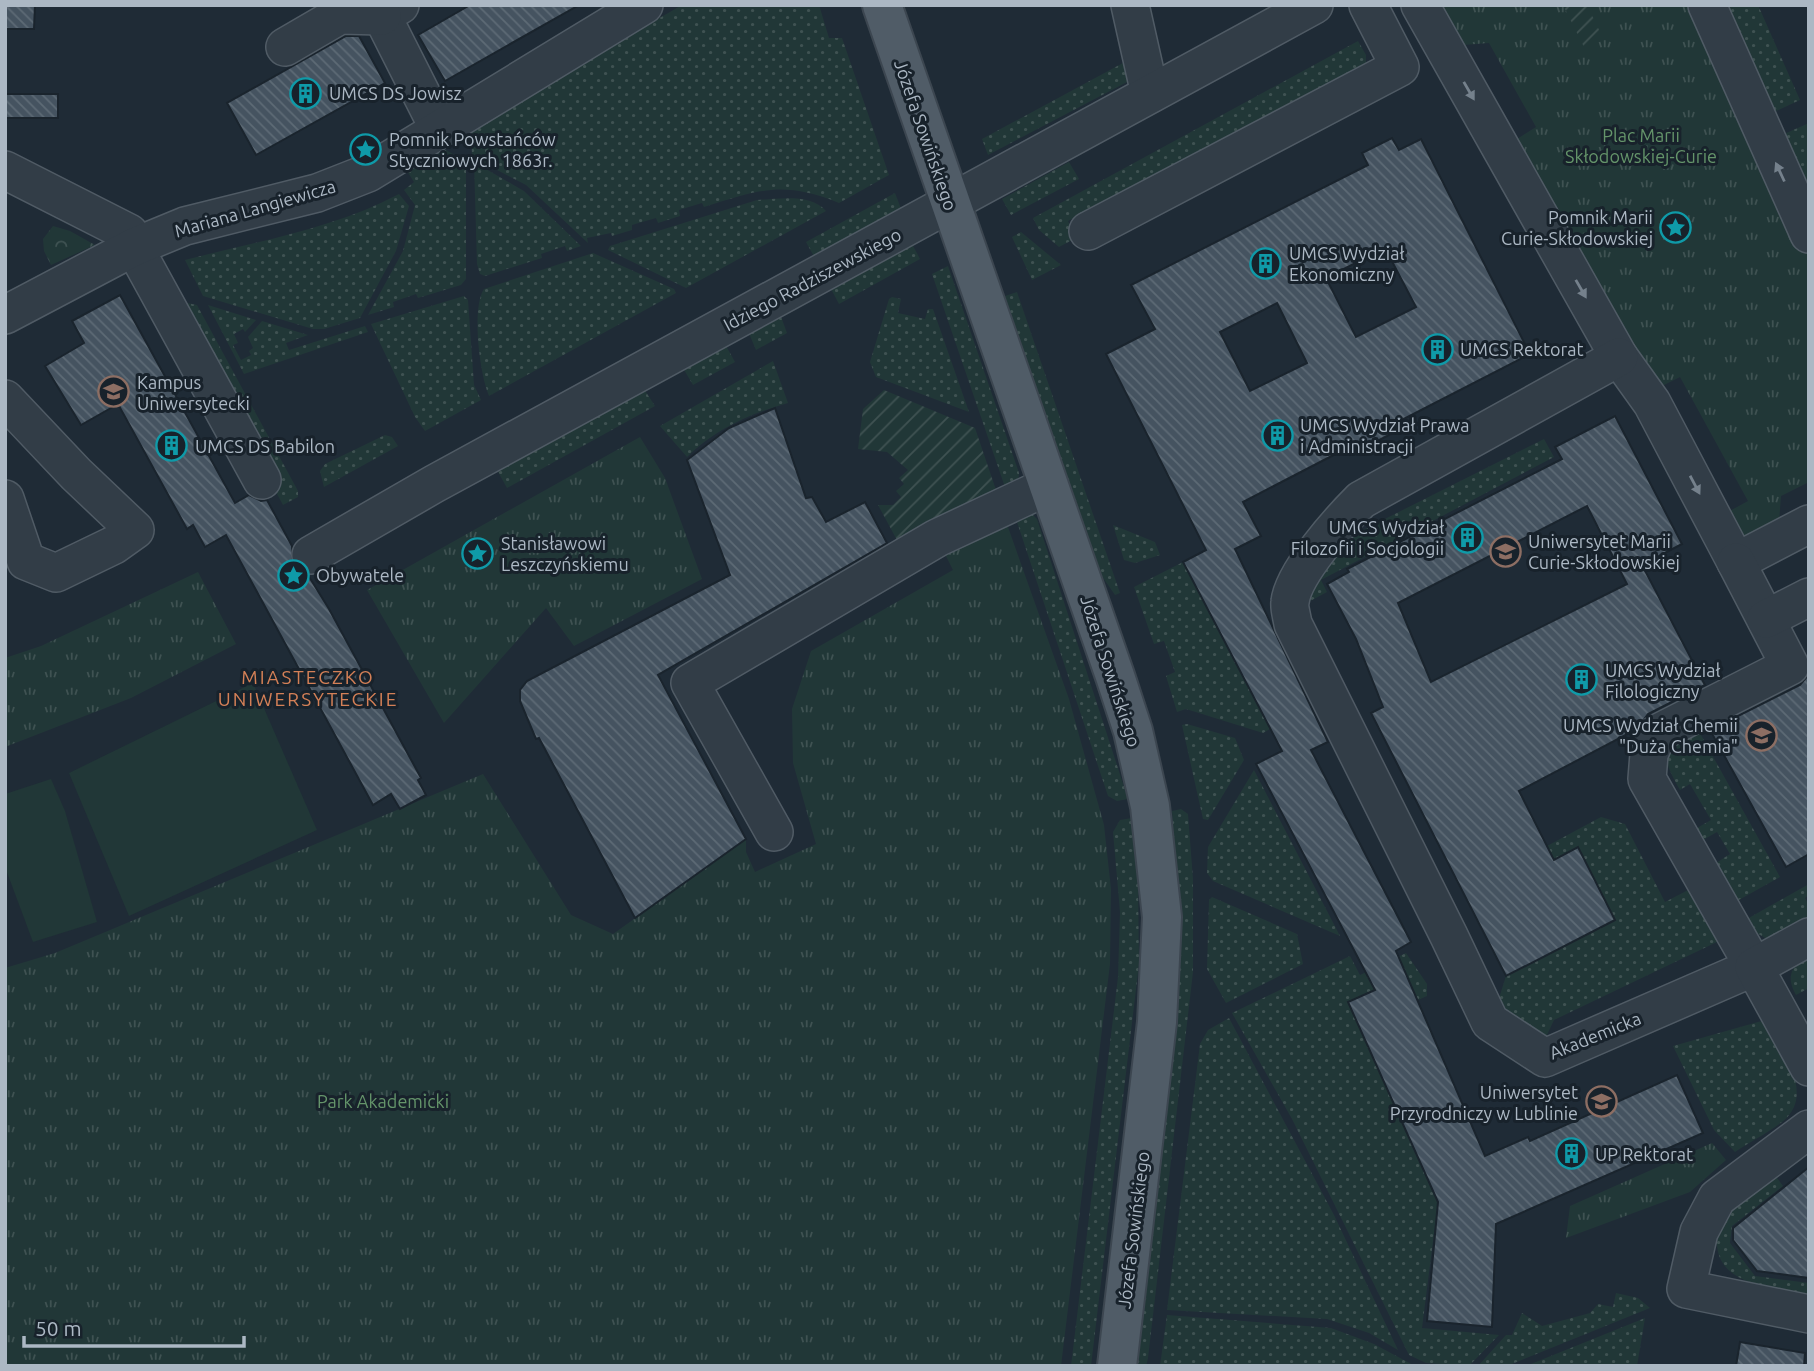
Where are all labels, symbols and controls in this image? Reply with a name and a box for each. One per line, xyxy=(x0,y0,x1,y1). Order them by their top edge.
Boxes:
street label: Józefa Sowińskiego xyxy=(891,57,961,213)
building icon: UMCS DS Jowisz xyxy=(289,76,323,110)
one-way arrow xyxy=(1463,81,1475,100)
place label: UMCS DS Jowisz xyxy=(329,83,462,103)
park label: Plac Marii Skłodowskiej-Curie xyxy=(1565,125,1717,166)
place label: Pomnik Powstańców Styczniowych 1863r. xyxy=(389,129,556,170)
place icon: Pomnik Powstańców Styczniowych 1863r. xyxy=(349,132,383,166)
one-way arrow xyxy=(1774,162,1786,182)
street label: Mariana Langiewicza xyxy=(172,175,338,241)
place label: Pomnik Marii Curie-Skłodowskiej xyxy=(1501,207,1653,248)
place icon: Pomnik Marii Curie-Skłodowskiej xyxy=(1659,210,1693,244)
street label: Idziego Radziszewskiego xyxy=(720,224,904,334)
place label: UMCS Wydział Ekonomiczny xyxy=(1289,243,1404,284)
building icon: UMCS Wydział Ekonomiczny xyxy=(1249,246,1283,280)
one-way arrow xyxy=(1575,279,1587,298)
building icon: UMCS Rektorat xyxy=(1420,332,1454,366)
place label: UMCS Rektorat xyxy=(1460,339,1584,359)
place label: Kampus Uniwersytecki xyxy=(137,372,250,413)
school or university icon: Kampus Uniwersytecki xyxy=(97,375,131,409)
place label: UMCS Wydział Prawa i Administracji xyxy=(1300,415,1469,456)
building icon: UMCS Wydział Prawa i Administracji xyxy=(1260,418,1294,452)
building icon: UMCS DS Babilon xyxy=(155,429,189,463)
place label: UMCS DS Babilon xyxy=(195,436,335,456)
one-way arrow xyxy=(1690,475,1701,495)
place label: UMCS Wydział Filozofii i Socjologii xyxy=(1291,517,1444,558)
building icon: UMCS Wydział Filozofii i Socjologii xyxy=(1450,520,1484,554)
place label: Uniwersytet Marii Curie-Skłodowskiej xyxy=(1528,531,1680,572)
place label: Stanisławowi Leszczyńskiemu xyxy=(501,533,629,574)
school or university icon: Uniwersytet Marii Curie-Skłodowskiej xyxy=(1488,534,1522,568)
place icon: Stanisławowi Leszczyńskiemu xyxy=(461,536,495,570)
place icon: Obywatele xyxy=(276,558,310,592)
place label: Obywatele xyxy=(316,565,404,585)
street label: Józefa Sowińskiego xyxy=(1077,593,1145,749)
place label: UMCS Wydział Filologiczny xyxy=(1605,660,1720,701)
building icon: UMCS Wydział Filologiczny xyxy=(1565,663,1599,697)
district label: MIASTECZKO UNIWERSYTECKIE xyxy=(218,666,398,710)
place label: UMCS Wydział Chemii "Duża Chemia" xyxy=(1563,715,1738,756)
school or university icon: UMCS Wydział Chemii "Duża Chemia" xyxy=(1744,718,1778,752)
street label: Akademicka xyxy=(1546,1008,1644,1062)
place label: Uniwersytet Przyrodniczy w Lublinie xyxy=(1390,1082,1578,1123)
school or university icon: Uniwersytet Przyrodniczy w Lublinie xyxy=(1584,1085,1618,1119)
park label: Park Akademicki xyxy=(317,1091,449,1111)
building icon: UP Rektorat xyxy=(1555,1137,1589,1171)
place label: UP Rektorat xyxy=(1595,1144,1693,1164)
street label: Józefa Sowińskiego xyxy=(1113,1150,1153,1310)
scale bar xyxy=(24,1304,245,1348)
text: 50 m xyxy=(35,1316,82,1340)

